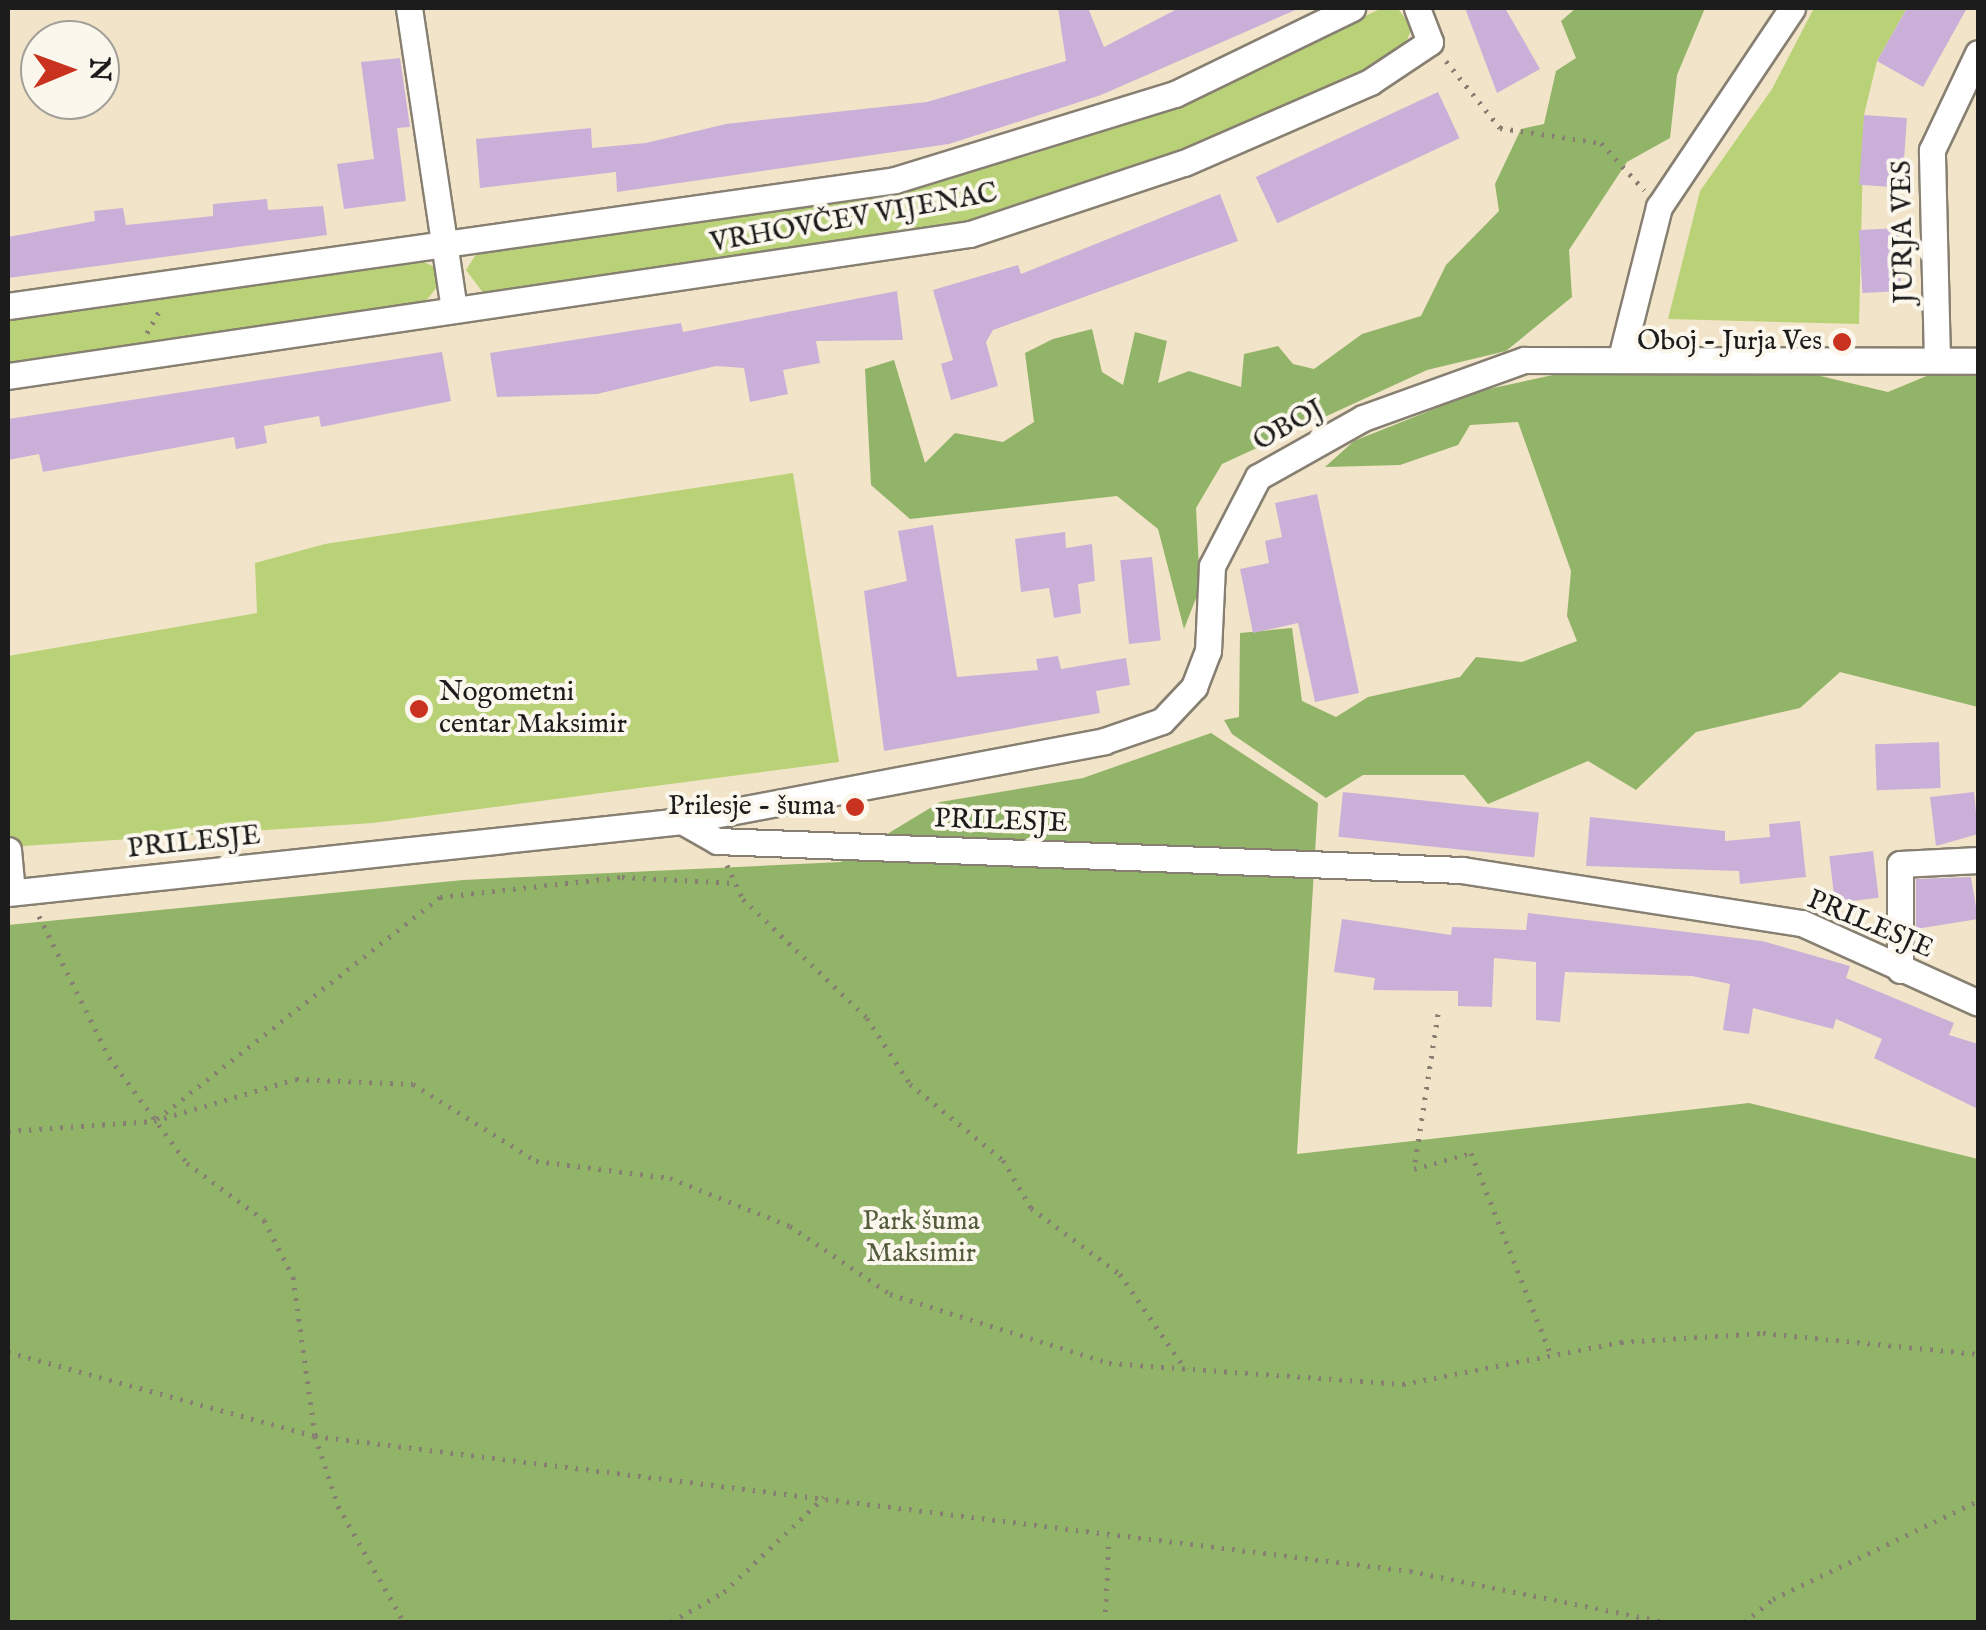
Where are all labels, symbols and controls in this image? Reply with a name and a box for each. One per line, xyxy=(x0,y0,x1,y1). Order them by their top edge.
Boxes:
north arrow xyxy=(20,20,120,120)
text: N xyxy=(81,57,116,82)
street label: JURJA VES xyxy=(1886,160,1922,304)
street label: VRHOVČEV VIJENAC xyxy=(708,177,1000,261)
place label: Oboj - Jurja Ves xyxy=(1637,325,1822,359)
marker: Oboj - Jurja Ves xyxy=(1831,331,1853,353)
street label: OBOJ xyxy=(1248,393,1330,459)
place label: Nogometni centar Maksimir xyxy=(439,676,627,742)
marker: Nogometni centar Maksimir xyxy=(408,698,430,720)
place label: Prilesje - šuma xyxy=(668,790,835,824)
marker: Prilesje - šuma xyxy=(844,796,866,818)
street label: PRILESJE xyxy=(934,803,1068,841)
street label: PRILESJE xyxy=(126,819,262,867)
street label: PRILESJE xyxy=(1802,883,1938,967)
park label: Park šuma Maksimir xyxy=(862,1205,980,1271)

